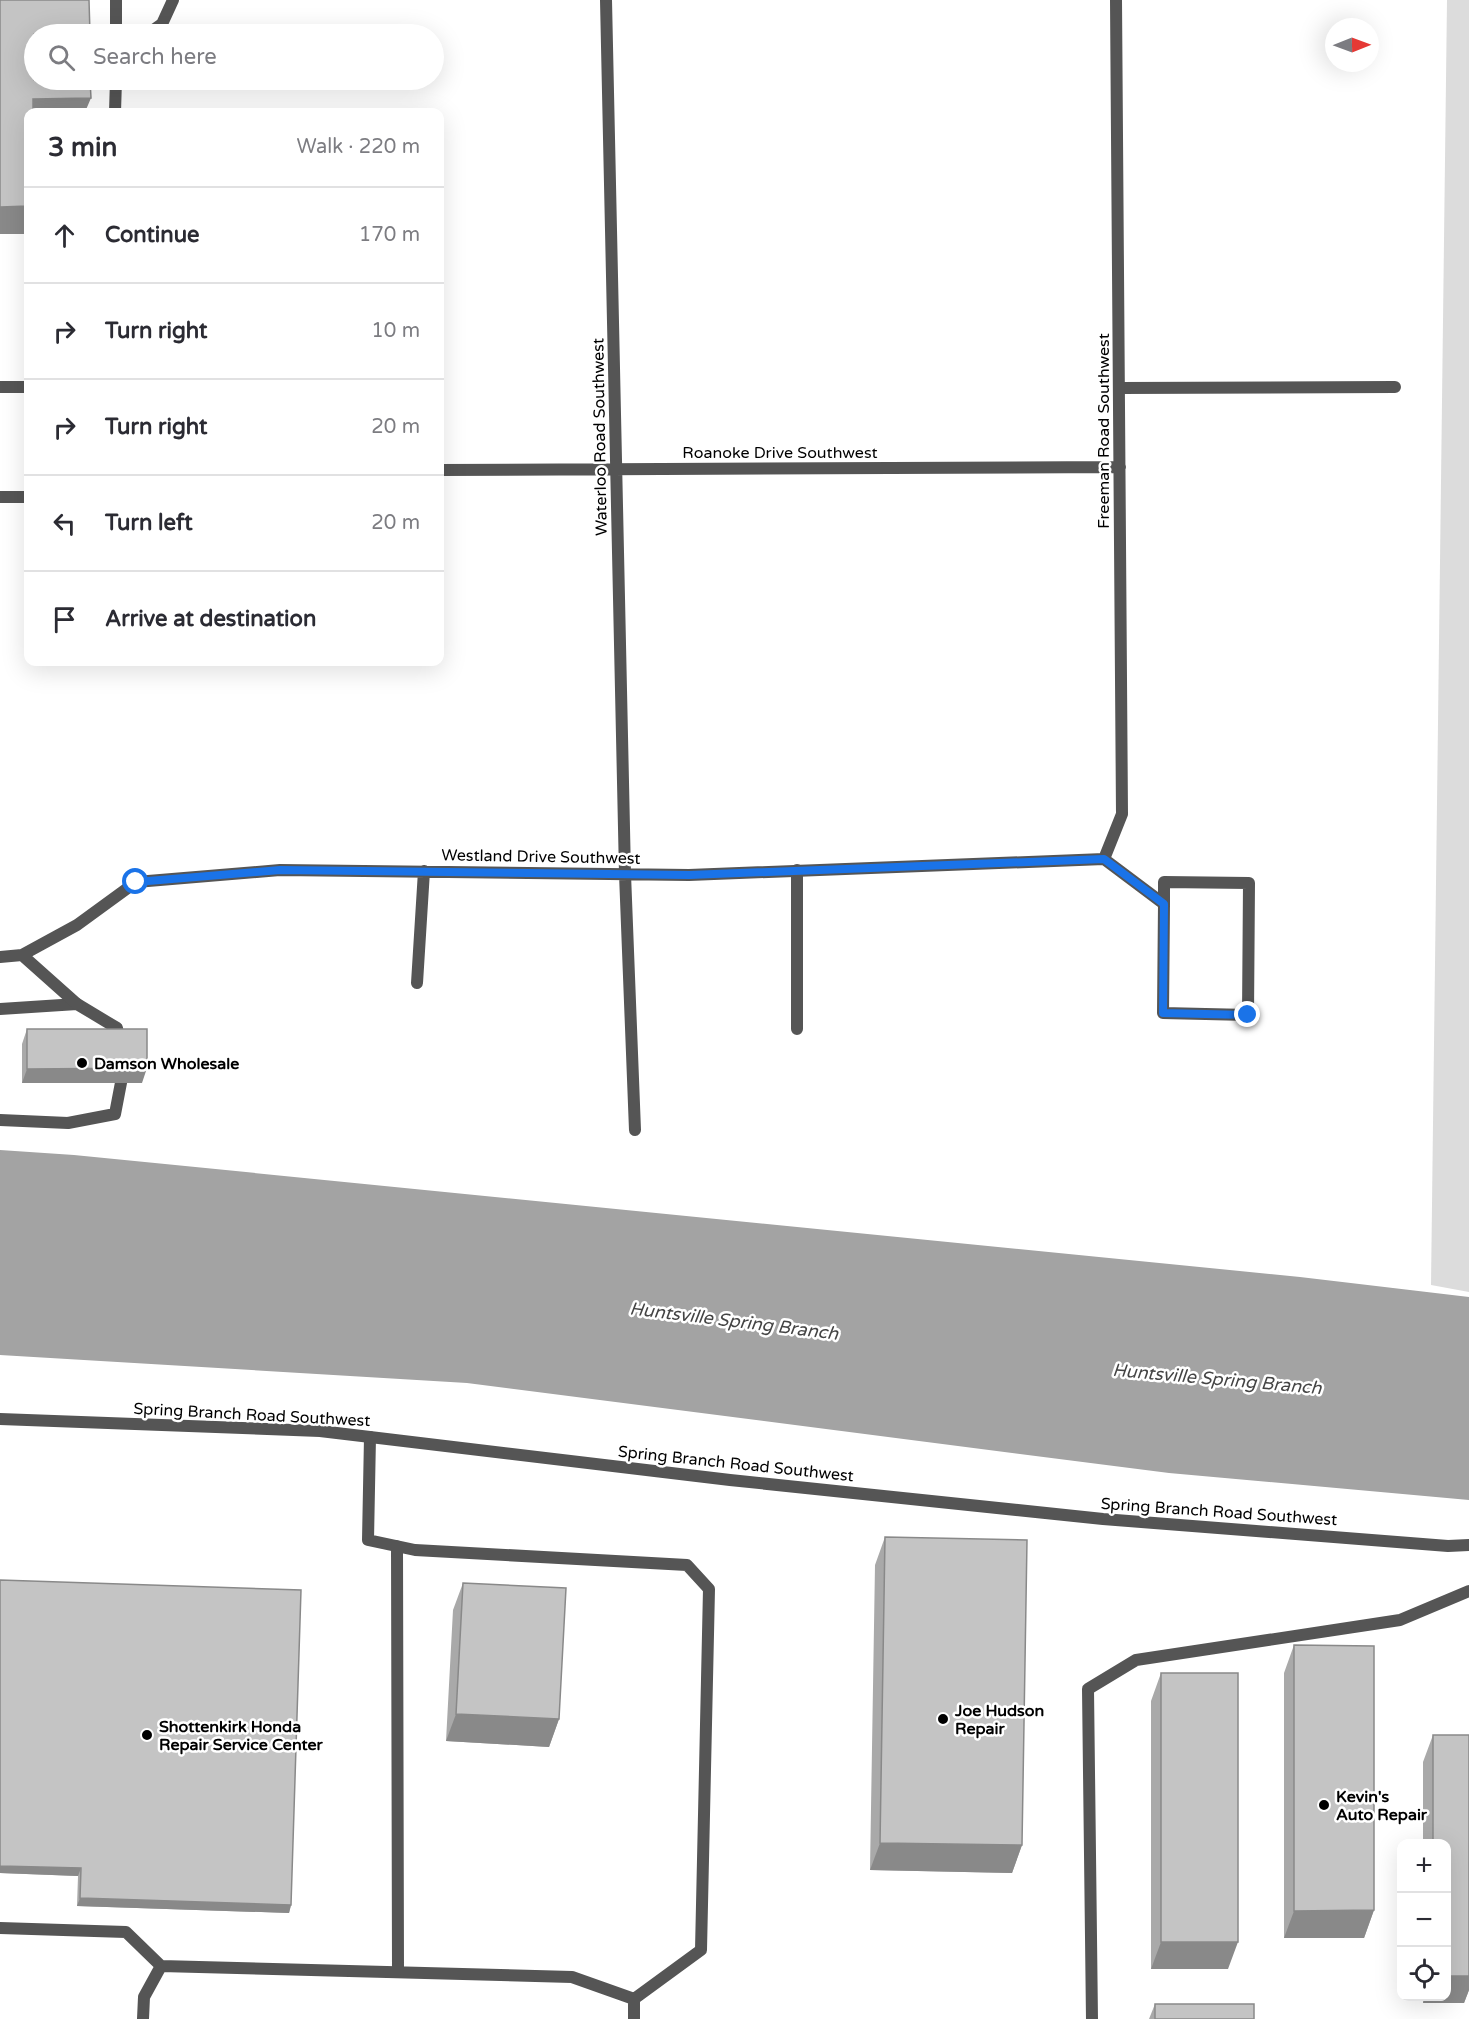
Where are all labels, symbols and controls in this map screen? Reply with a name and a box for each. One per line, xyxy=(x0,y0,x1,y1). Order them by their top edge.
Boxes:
north arrow xyxy=(1325,18,1379,72)
search box xyxy=(24,24,444,90)
icon: search xyxy=(45,41,78,74)
text: Search here xyxy=(93,44,217,70)
text: 3 min xyxy=(48,132,117,163)
text: Walk · 220 m xyxy=(297,135,420,159)
icon: ahead xyxy=(48,219,81,252)
text: Continue xyxy=(105,222,200,248)
text: 170 m xyxy=(359,223,420,247)
icon: right xyxy=(48,315,81,348)
text: Turn right xyxy=(105,318,207,344)
text: 10 m xyxy=(371,319,420,343)
street label: Freeman Road Southwest xyxy=(1094,333,1114,529)
street label: Waterloo Road Southwest xyxy=(588,338,612,536)
icon: right xyxy=(48,411,81,444)
text: Turn right xyxy=(105,414,207,440)
text: 20 m xyxy=(371,415,420,439)
street label: Roanoke Drive Southwest xyxy=(682,443,878,463)
icon: left xyxy=(48,507,81,540)
text: Turn left xyxy=(105,510,193,536)
text: 20 m xyxy=(371,511,420,535)
icon: arrive xyxy=(48,603,81,636)
text: Arrive at destination xyxy=(105,606,316,632)
street label: Westland Drive Southwest xyxy=(441,845,641,869)
route start xyxy=(122,868,148,894)
route end xyxy=(1234,1001,1260,1027)
place label: Damson Wholesale xyxy=(94,1054,239,1074)
marker: Damson Wholesale xyxy=(75,1056,89,1070)
water label: Huntsville Spring Branch xyxy=(628,1297,841,1345)
water label: Huntsville Spring Branch xyxy=(1111,1359,1324,1399)
street label: Spring Branch Road Southwest xyxy=(133,1399,371,1431)
street label: Spring Branch Road Southwest xyxy=(617,1442,855,1486)
street label: Spring Branch Road Southwest xyxy=(1100,1494,1338,1530)
place label: Joe Hudson Repair xyxy=(954,1701,1044,1739)
marker: Joe Hudson Repair xyxy=(936,1712,950,1726)
place label: Shottenkirk Honda Repair Service Center xyxy=(159,1717,324,1755)
marker: Shottenkirk Honda Repair Service Center xyxy=(140,1728,154,1742)
place label: Kevin's Auto Repair xyxy=(1336,1787,1428,1825)
marker: Kevin's Auto Repair xyxy=(1317,1798,1331,1812)
map controls xyxy=(1397,1839,1451,2001)
button: + xyxy=(1397,1839,1451,1893)
button: − xyxy=(1397,1893,1451,1947)
button: locate xyxy=(1397,1947,1451,2001)

